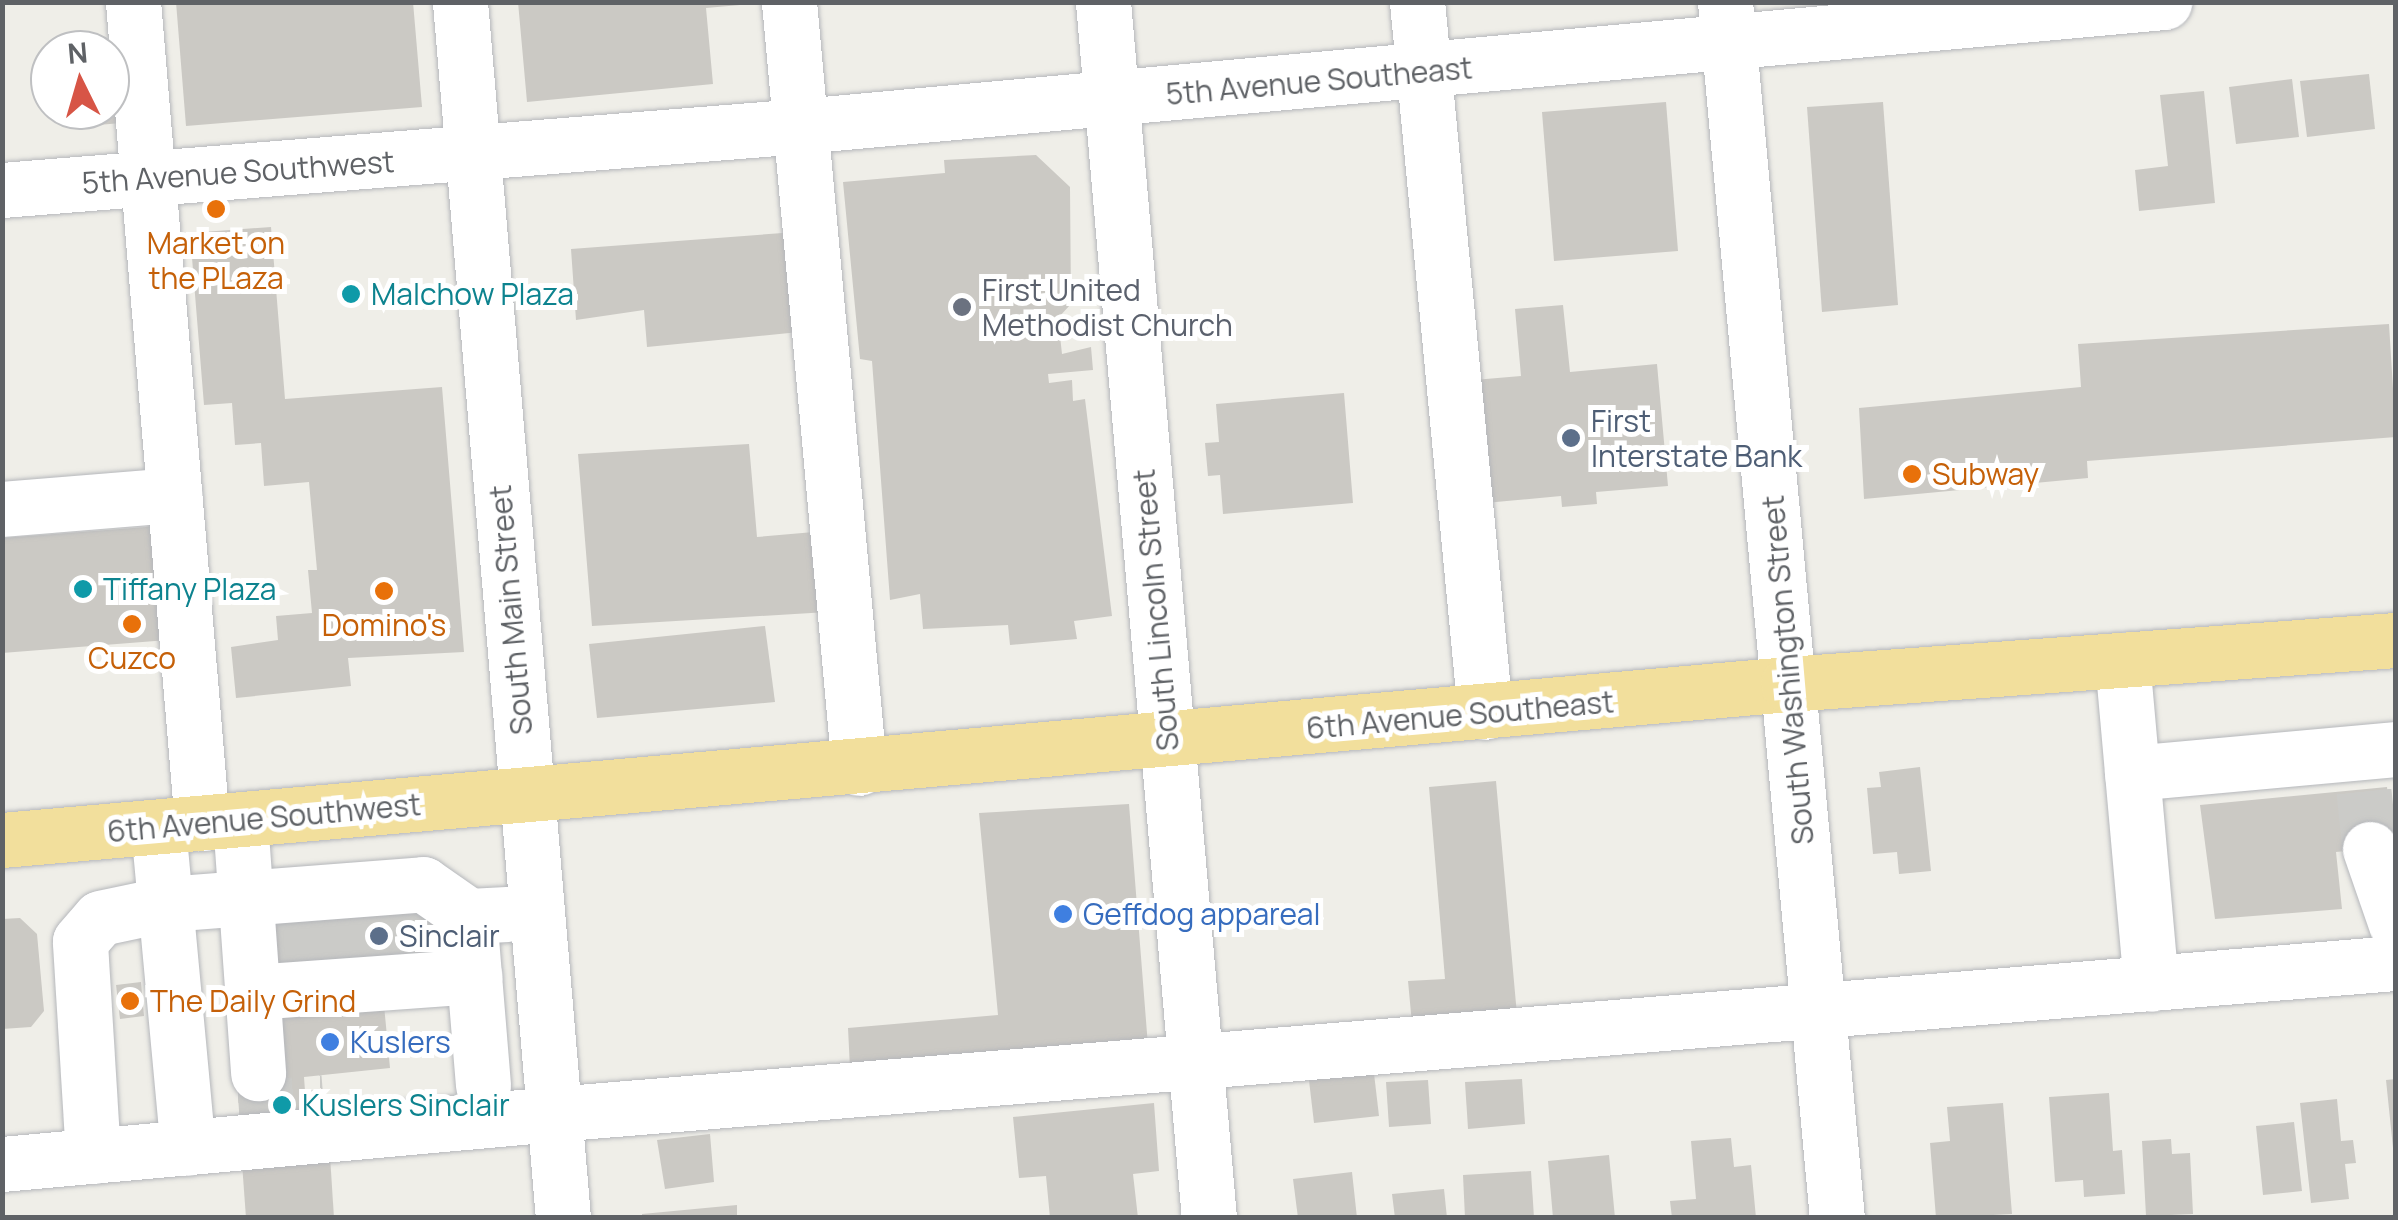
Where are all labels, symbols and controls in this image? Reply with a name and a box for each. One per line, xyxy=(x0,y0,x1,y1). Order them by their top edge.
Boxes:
north arrow xyxy=(30,30,130,130)
text: N xyxy=(66,32,89,72)
street label: 5th Avenue Southeast xyxy=(1164,50,1474,112)
street label: 5th Avenue Southwest xyxy=(80,143,396,201)
marker: Market on the PLaza xyxy=(205,198,227,220)
place label: Market on the PLaza xyxy=(147,225,285,296)
place label: First United Methodist Church xyxy=(982,272,1233,342)
place label: Malchow Plaza xyxy=(371,276,574,312)
marker: Malchow Plaza xyxy=(340,283,362,305)
marker: First United Methodist Church xyxy=(951,296,973,318)
place label: First Interstate Bank xyxy=(1591,403,1802,474)
marker: First Interstate Bank xyxy=(1560,427,1582,449)
place label: Subway xyxy=(1932,456,2039,492)
marker: Subway xyxy=(1901,463,1923,485)
street label: South Lincoln Street xyxy=(1126,468,1186,752)
street label: South Main Street xyxy=(482,484,540,736)
street label: South Washington Street xyxy=(1755,494,1821,846)
place label: Tiffany Plaza xyxy=(103,571,276,607)
marker: Tiffany Plaza xyxy=(72,578,94,600)
marker: Domino's xyxy=(373,580,395,602)
place label: Domino's xyxy=(322,607,446,643)
marker: Cuzco xyxy=(121,613,143,635)
place label: Cuzco xyxy=(88,640,176,676)
street label: 6th Avenue Southeast xyxy=(1305,684,1615,746)
street label: 6th Avenue Southwest xyxy=(106,786,422,850)
place label: Geffdog appareal xyxy=(1083,896,1321,932)
marker: Geffdog appareal xyxy=(1052,903,1074,925)
place label: Sinclair xyxy=(399,918,500,954)
marker: Sinclair xyxy=(368,925,390,947)
place label: The Daily Grind xyxy=(150,983,356,1019)
marker: The Daily Grind xyxy=(119,990,141,1012)
place label: Kuslers xyxy=(350,1024,451,1060)
marker: Kuslers xyxy=(319,1031,341,1053)
place label: Kuslers Sinclair xyxy=(302,1087,510,1123)
marker: Kuslers Sinclair xyxy=(271,1094,293,1116)

